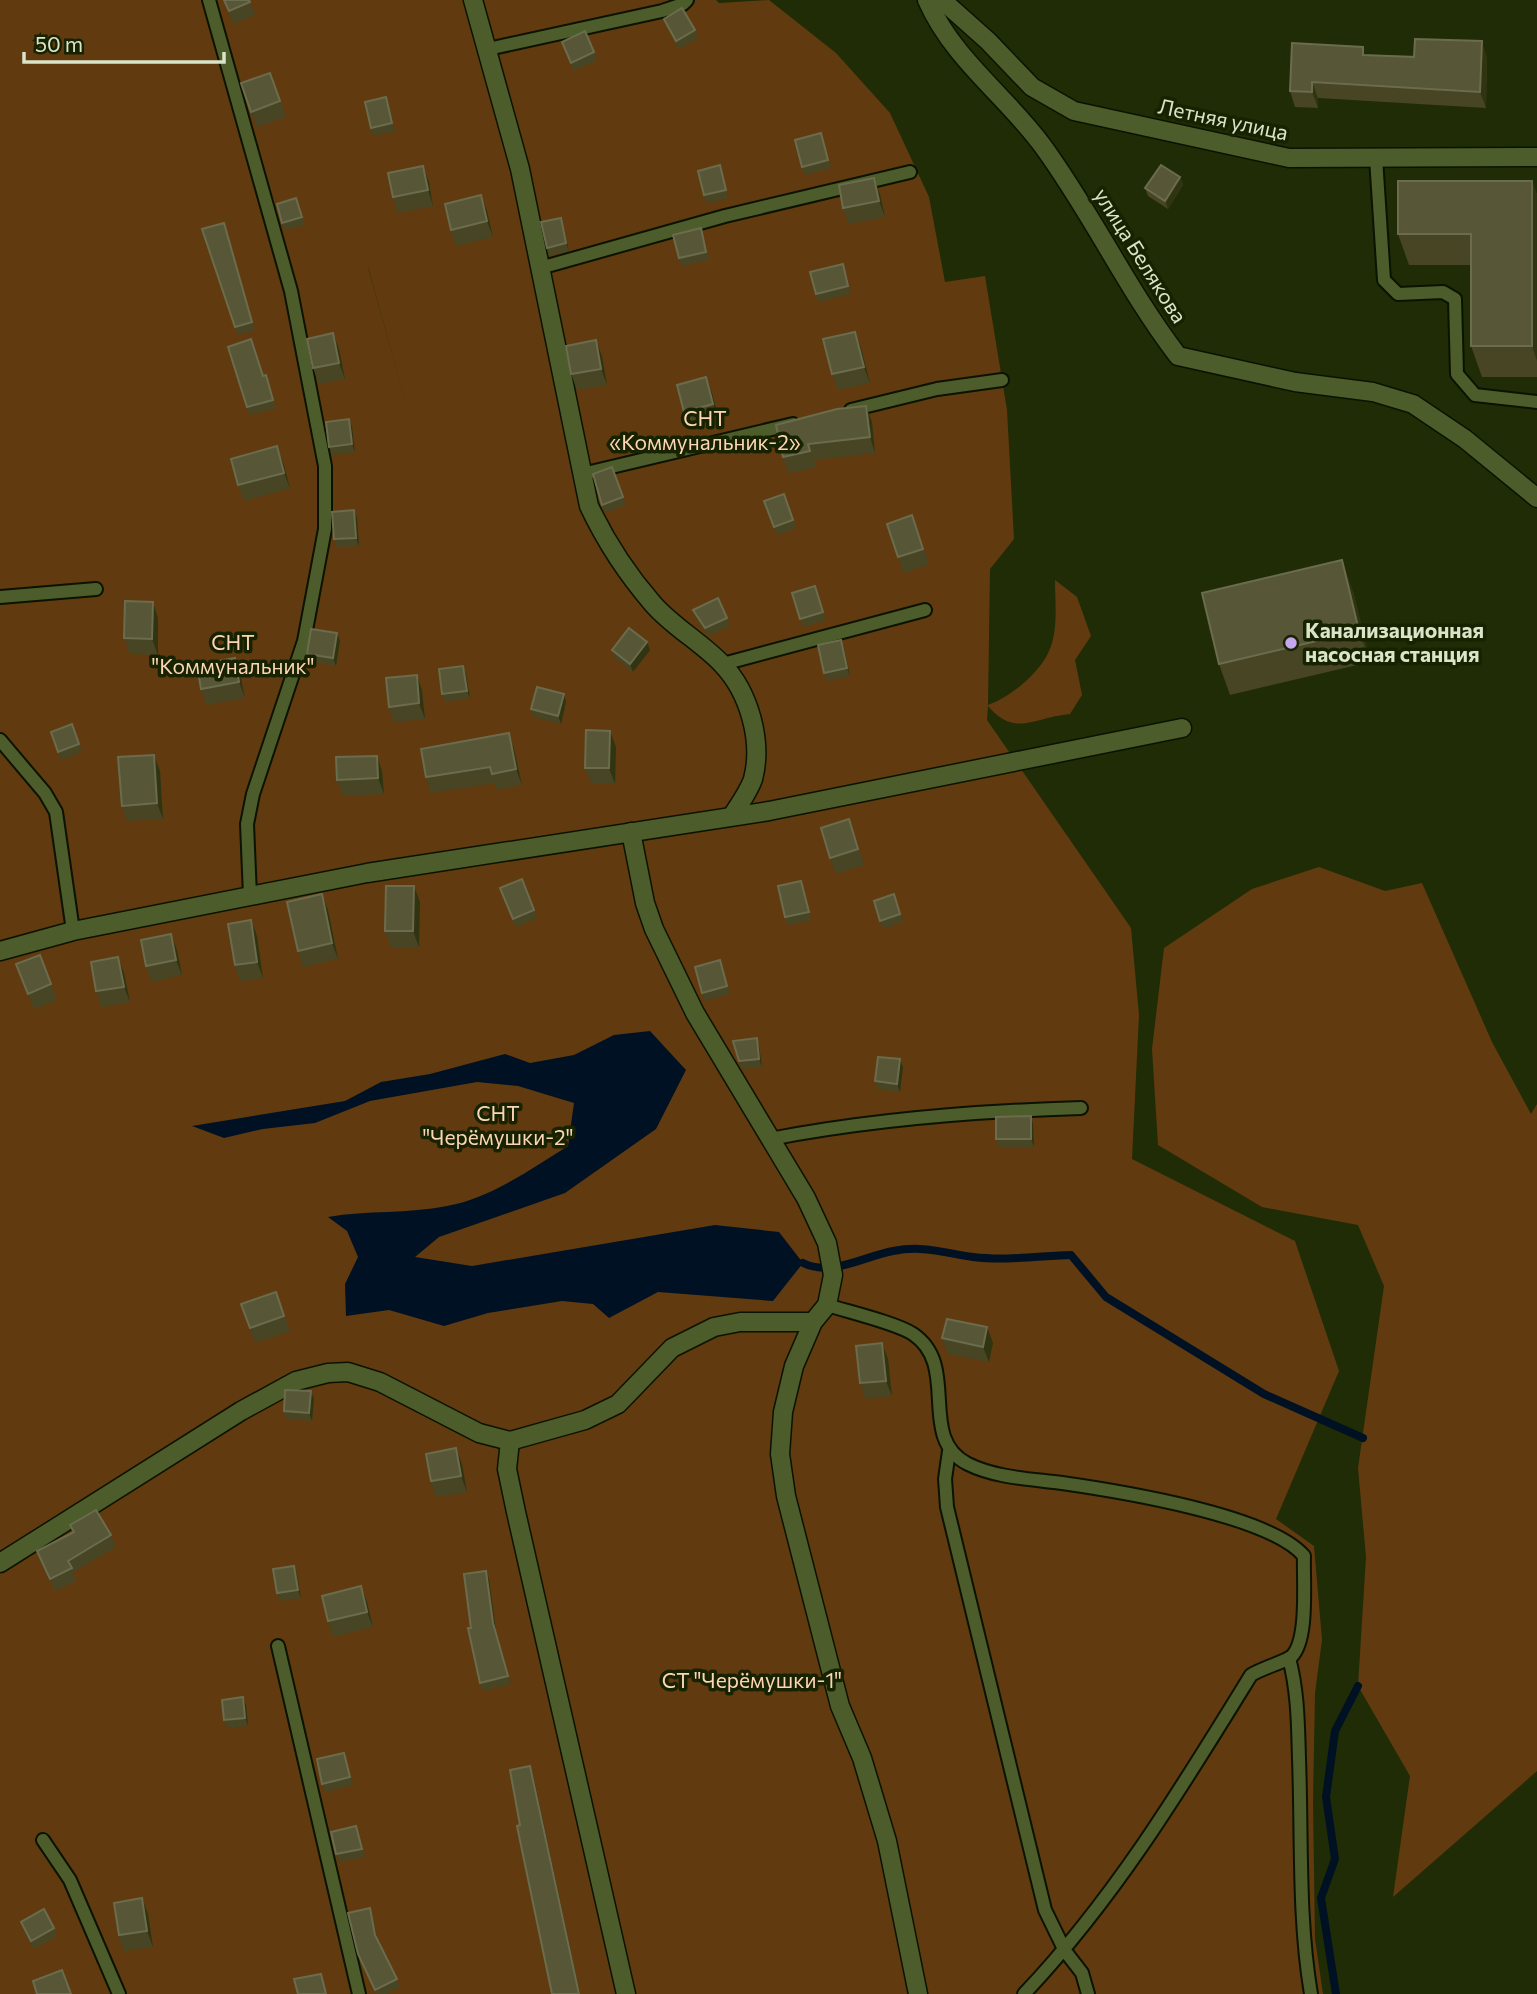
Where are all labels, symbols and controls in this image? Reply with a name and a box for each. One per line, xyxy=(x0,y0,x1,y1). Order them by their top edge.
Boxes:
scale bar xyxy=(24,21,224,65)
text: 50 m xyxy=(35,31,83,56)
street label: Летняя улица xyxy=(1156,93,1291,145)
street label: улица Белякова xyxy=(1090,183,1193,327)
park label: СНТ «Коммунальник-2» xyxy=(609,405,801,454)
place label: Канализационная насосная станция xyxy=(1305,617,1484,666)
park label: СНТ "Коммунальник" xyxy=(151,629,315,678)
marker: Канализационная насосная станция xyxy=(1283,635,1299,651)
park label: СНТ "Черёмушки-2" xyxy=(422,1100,574,1149)
park label: СТ "Черёмушки-1" xyxy=(662,1667,842,1692)

